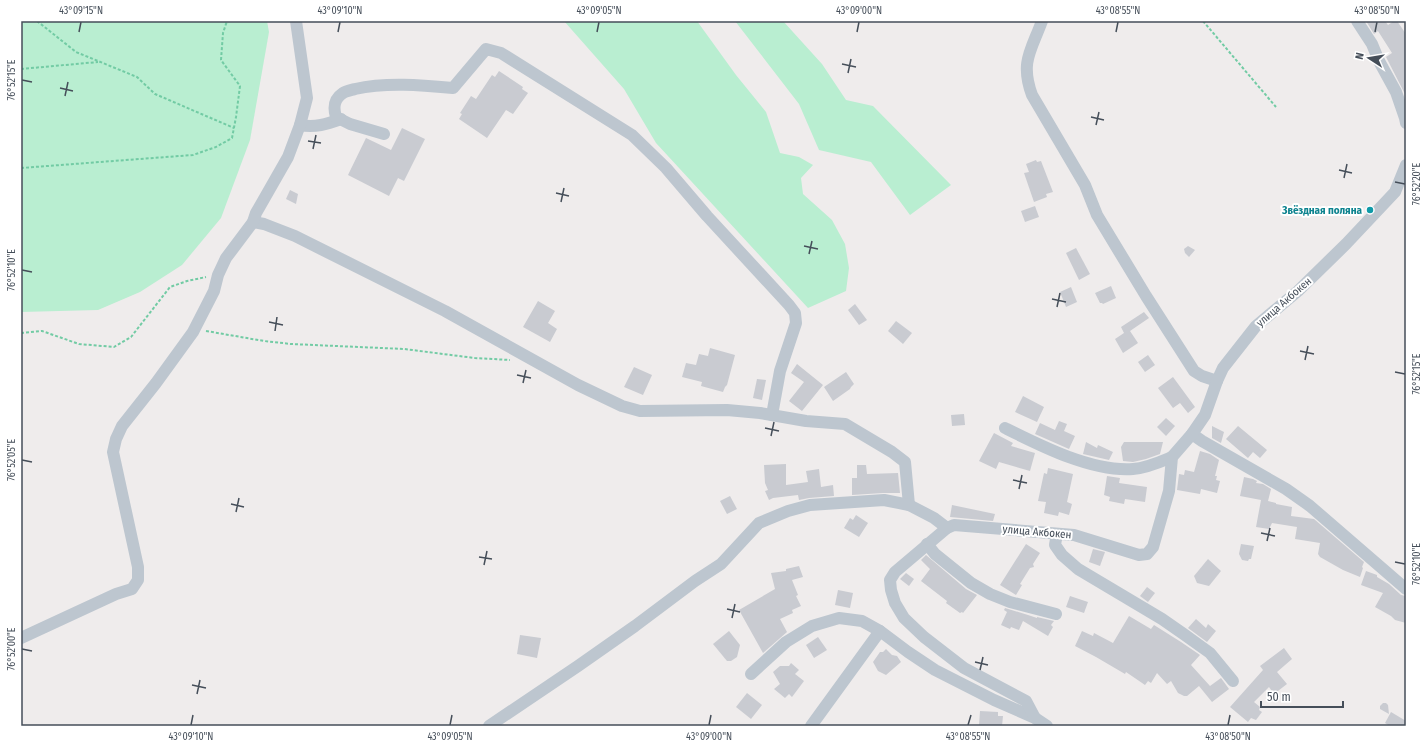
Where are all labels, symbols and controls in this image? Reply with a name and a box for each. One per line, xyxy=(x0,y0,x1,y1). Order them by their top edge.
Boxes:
text: 43°09'15"N xyxy=(59,5,103,17)
text: 43°09'10"N xyxy=(318,5,362,17)
text: 43°09'05"N xyxy=(576,5,622,17)
text: 43°09'00"N xyxy=(836,5,882,17)
text: 43°08'55"N xyxy=(1096,5,1140,17)
text: 43°08'50"N xyxy=(1354,5,1400,17)
north arrow xyxy=(1349,38,1389,78)
text: N xyxy=(1353,51,1367,61)
text: 76°52'15"E xyxy=(6,59,18,100)
text: 76°52'20"E xyxy=(1411,163,1423,205)
place label: Звёздная поляна xyxy=(1281,204,1363,217)
marker: Звёздная поляна xyxy=(1365,205,1375,215)
text: 76°52'10"E xyxy=(6,249,18,291)
street label: улица Акбокен xyxy=(1254,274,1314,330)
text: 76°52'15"E xyxy=(1411,353,1423,394)
text: 76°52'05"E xyxy=(6,439,18,481)
street label: улица Акбокен xyxy=(1002,523,1072,541)
text: 76°52'10"E xyxy=(1411,543,1423,585)
text: 76°52'00"E xyxy=(6,627,18,670)
scale bar xyxy=(1261,683,1343,709)
text: 50 m xyxy=(1267,690,1291,704)
text: 43°09'10"N xyxy=(169,731,213,743)
text: 43°09'05"N xyxy=(427,731,473,743)
text: 43°09'00"N xyxy=(686,731,732,743)
text: 43°08'55"N xyxy=(946,731,990,743)
text: 43°08'50"N xyxy=(1205,731,1251,743)

